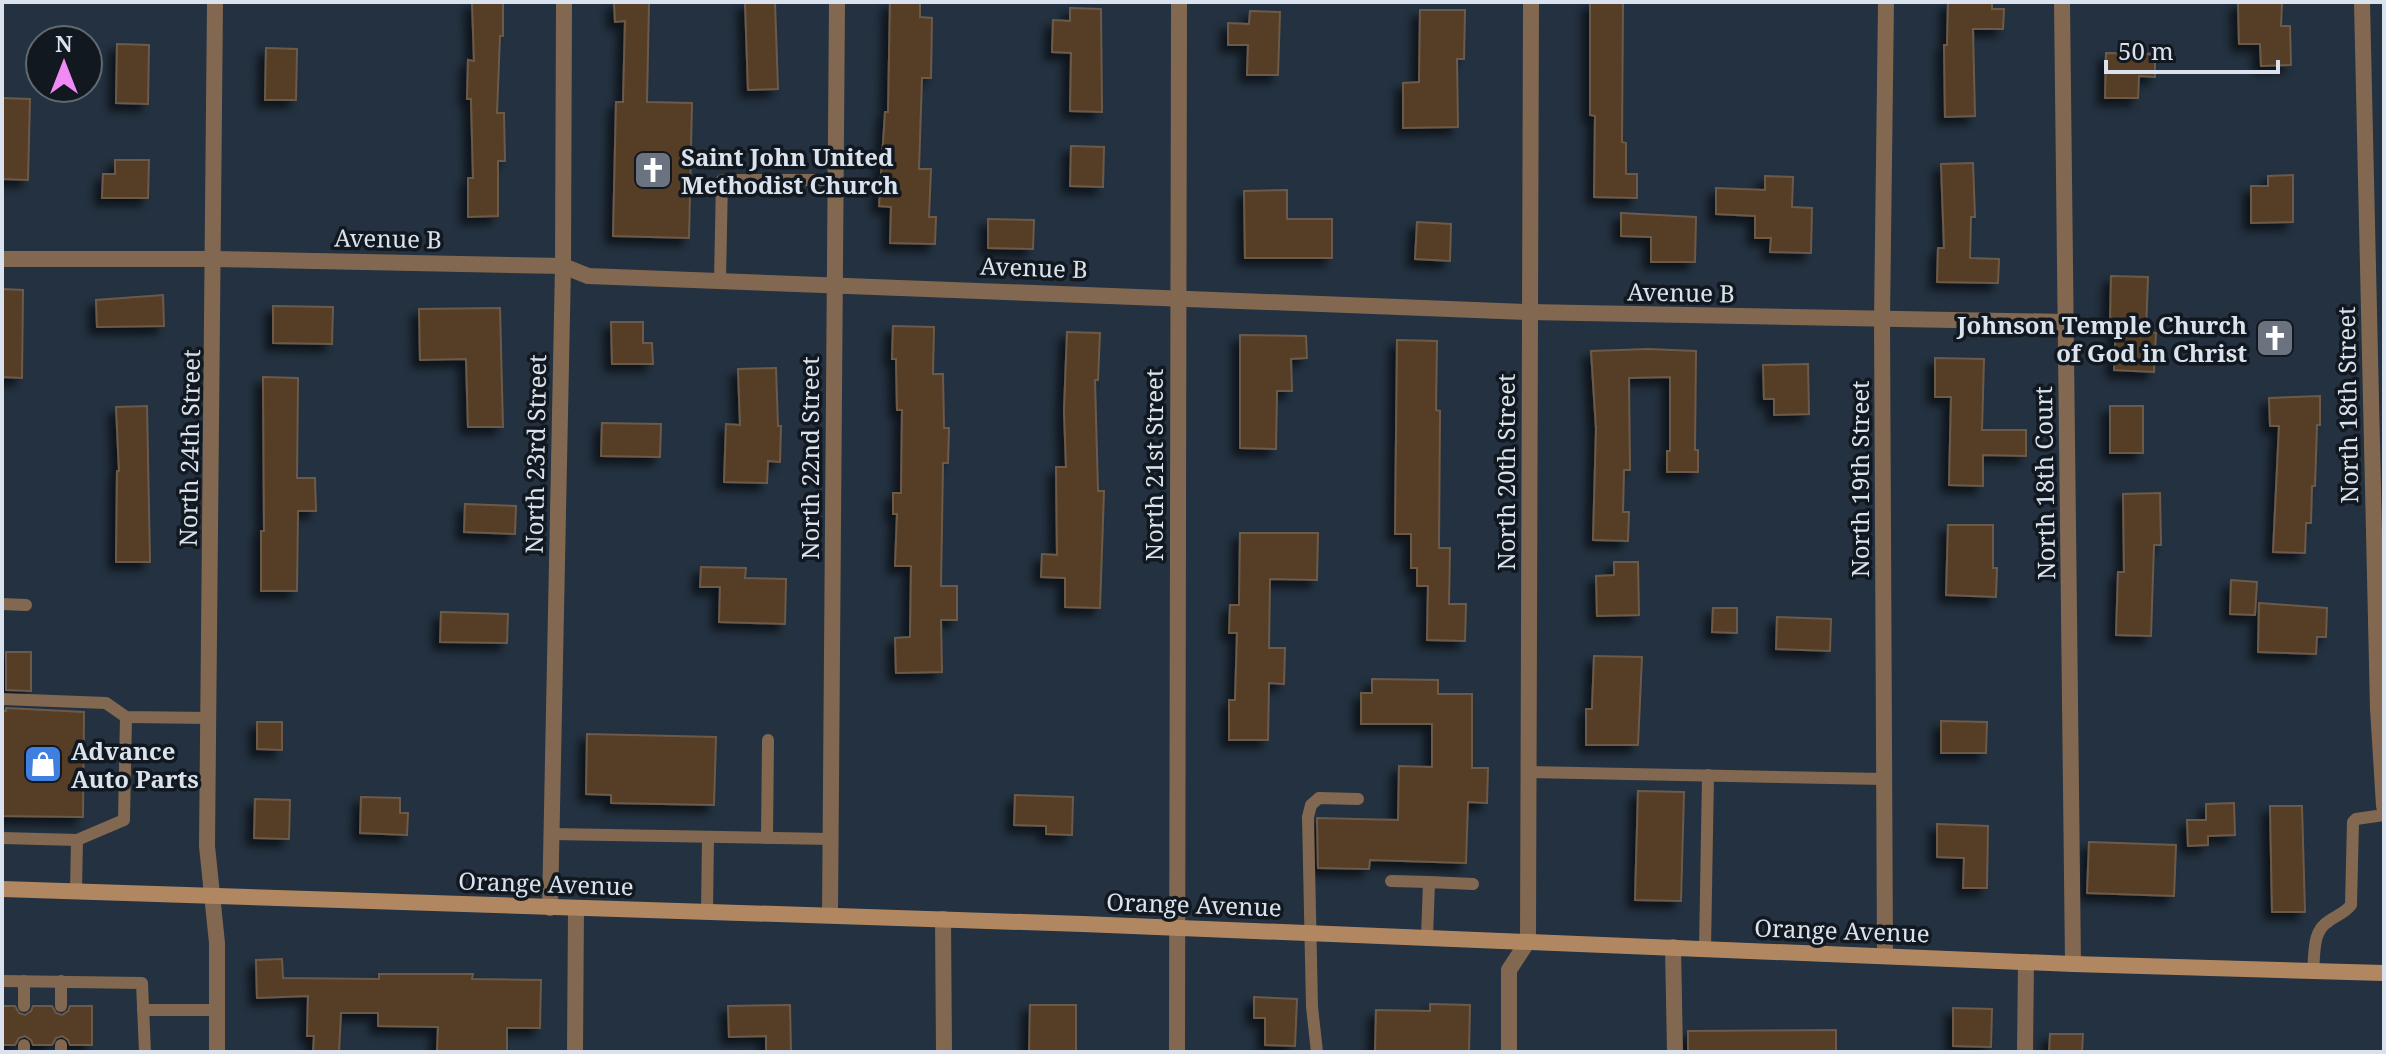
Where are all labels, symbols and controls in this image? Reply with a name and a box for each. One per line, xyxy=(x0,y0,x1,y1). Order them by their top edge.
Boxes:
north arrow xyxy=(24,24,104,104)
scale bar xyxy=(2106,24,2278,74)
text: N xyxy=(55,28,73,58)
text: 50 m xyxy=(2118,34,2174,67)
place label: Saint John United Methodist Church xyxy=(681,140,899,201)
church icon: Saint John United Methodist Church xyxy=(632,149,674,191)
street label: Avenue B xyxy=(334,221,442,255)
street label: Avenue B xyxy=(980,249,1088,285)
street label: Avenue B xyxy=(1627,275,1735,309)
street label: North 18th Street xyxy=(2329,306,2365,504)
place label: Johnson Temple Church of God in Christ xyxy=(1956,308,2247,369)
church icon: Johnson Temple Church of God in Christ xyxy=(2254,317,2296,359)
street label: North 24th Street xyxy=(171,349,207,547)
street label: North 23rd Street xyxy=(517,354,553,554)
street label: North 22nd Street xyxy=(793,356,826,560)
street label: North 21st Street xyxy=(1137,369,1170,561)
street label: North 20th Street xyxy=(1489,373,1522,571)
street label: North 19th Street xyxy=(1843,380,1876,578)
street label: North 18th Court xyxy=(2026,386,2062,580)
place label: Advance Auto Parts xyxy=(71,734,199,795)
shop icon: Advance Auto Parts xyxy=(22,743,64,785)
street label: Orange Avenue xyxy=(458,863,634,903)
street label: Orange Avenue xyxy=(1106,884,1282,924)
street label: Orange Avenue xyxy=(1754,910,1930,950)

